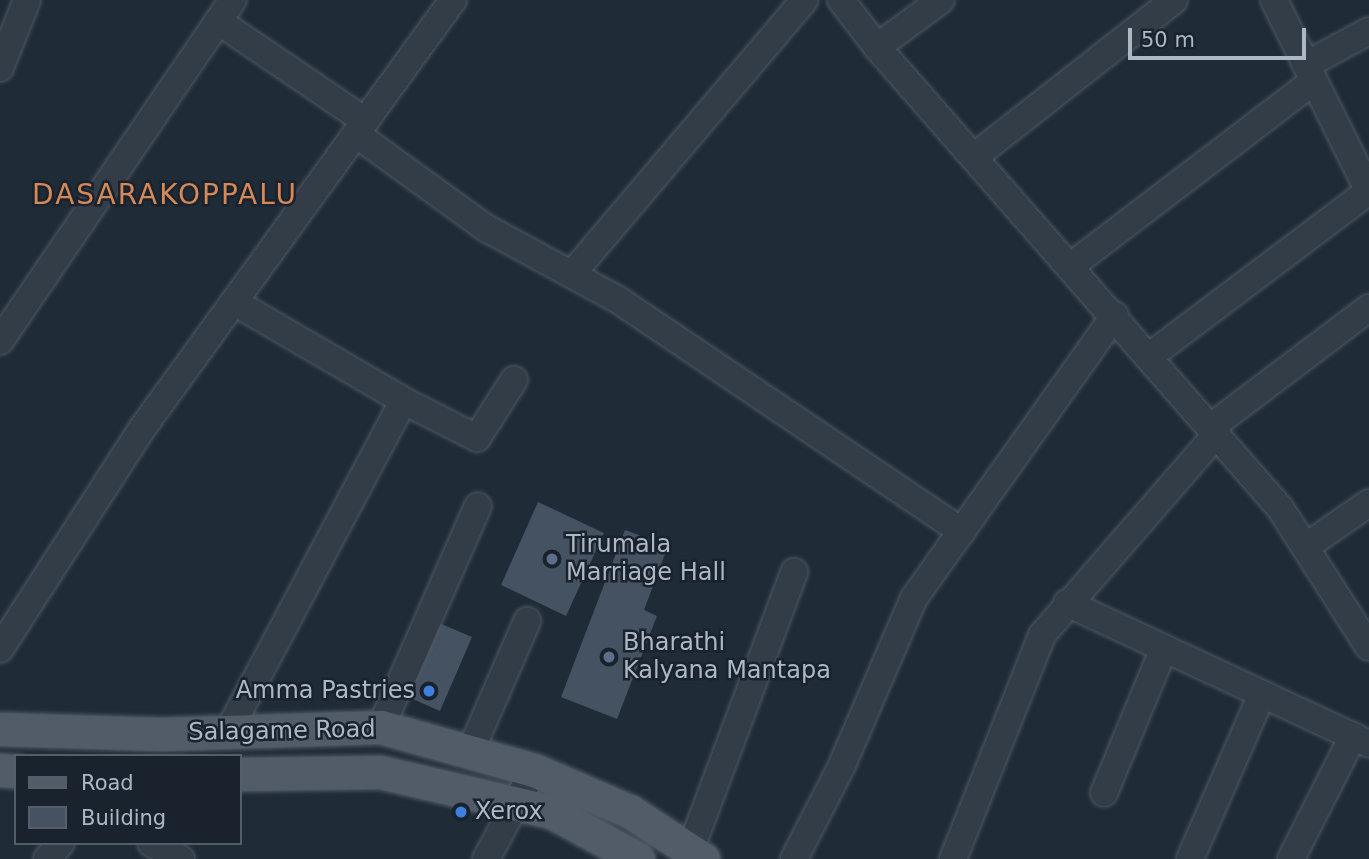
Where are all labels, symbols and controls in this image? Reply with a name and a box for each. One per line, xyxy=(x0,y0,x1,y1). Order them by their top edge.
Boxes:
scale bar xyxy=(1131,14,1310,58)
text: 50 m xyxy=(1141,28,1195,52)
district label: DASARAKOPPALU xyxy=(34,178,296,212)
place label: Tirumala Marriage Hall xyxy=(566,531,726,587)
marker: Tirumala Marriage Hall xyxy=(544,551,560,567)
place label: Bharathi Kalyana Mantapa xyxy=(623,629,831,685)
marker: Bharathi Kalyana Mantapa xyxy=(601,649,617,665)
place label: Amma Pastries xyxy=(236,677,415,705)
marker: Amma Pastries xyxy=(421,683,437,699)
street label: Salagame Road xyxy=(188,715,376,747)
legend xyxy=(14,754,242,845)
text: Road xyxy=(81,771,134,795)
place label: Xerox xyxy=(475,798,543,826)
marker: Xerox xyxy=(453,804,469,820)
text: Building xyxy=(81,806,166,830)

